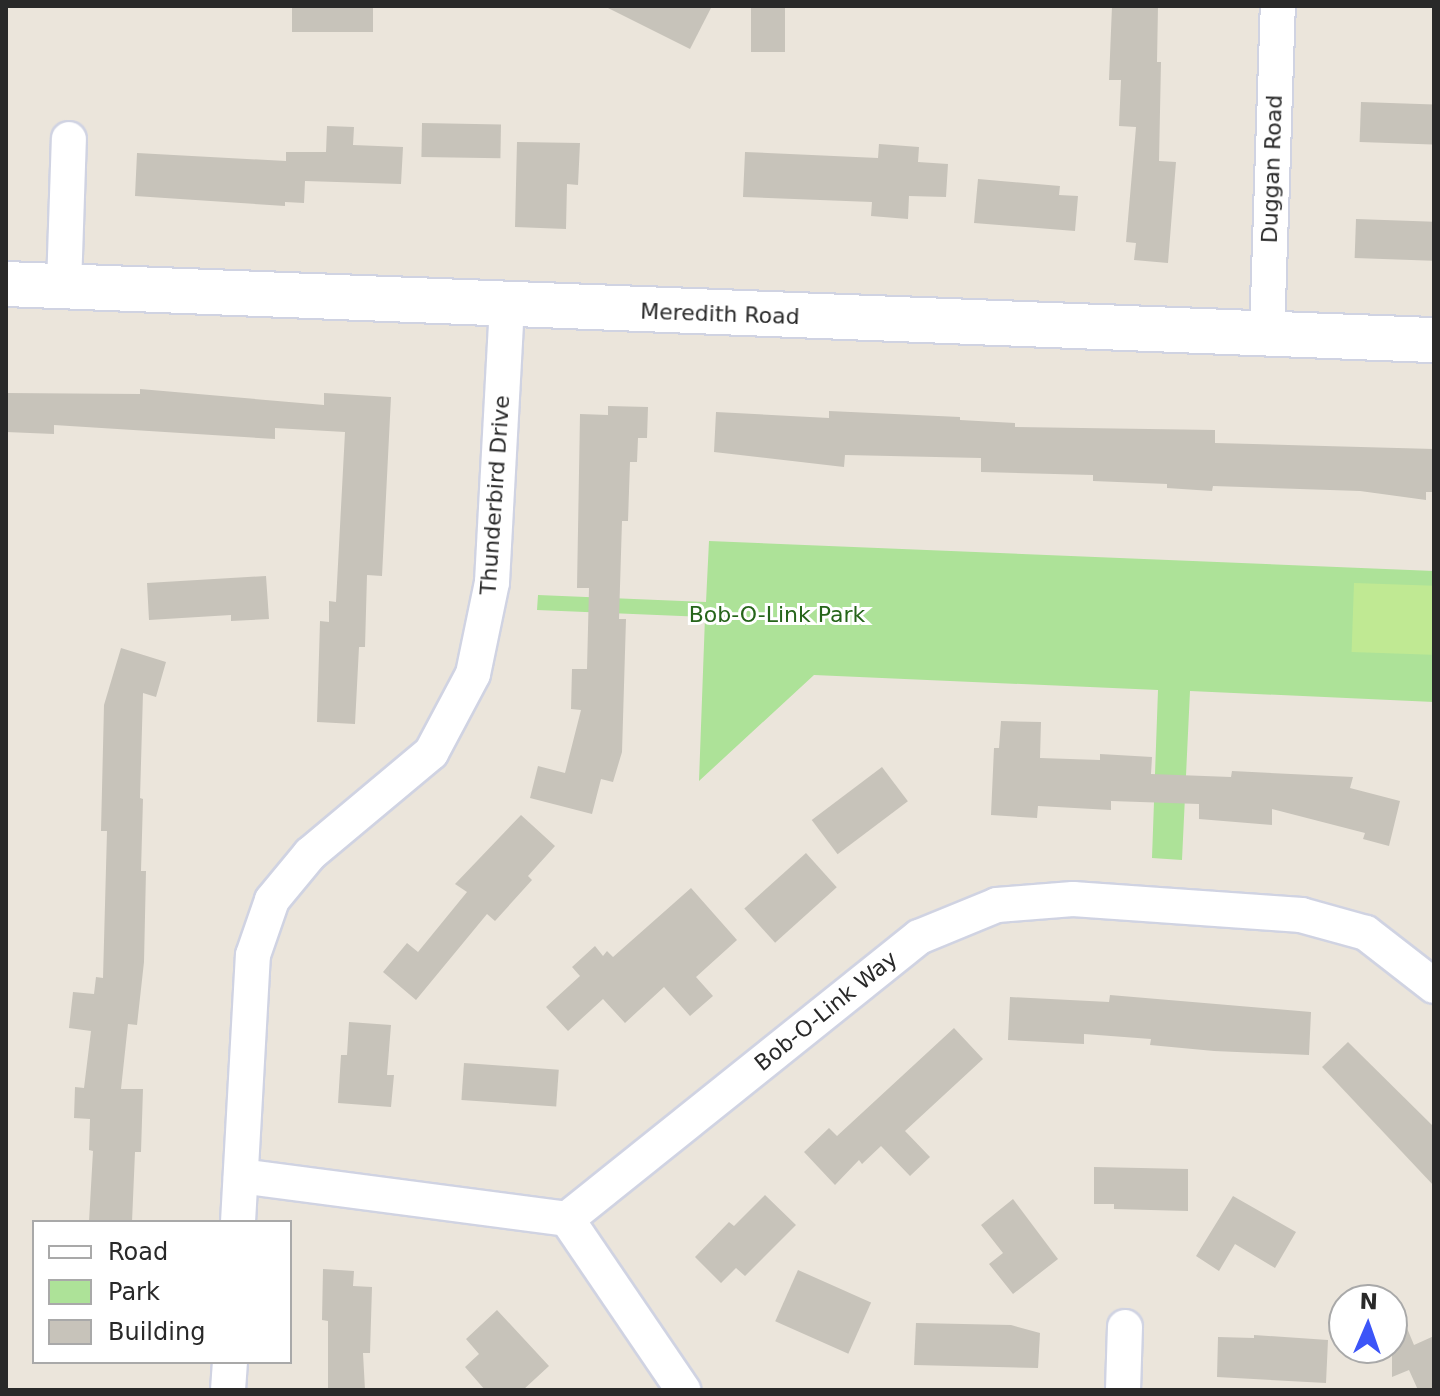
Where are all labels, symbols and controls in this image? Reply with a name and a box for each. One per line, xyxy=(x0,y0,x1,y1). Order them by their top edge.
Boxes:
street label: Duggan Road xyxy=(1256,94,1288,244)
street label: Meredith Road xyxy=(640,298,800,330)
street label: Thunderbird Drive xyxy=(475,394,515,596)
park label: Bob-O-Link Park xyxy=(689,602,865,628)
street label: Bob-O-Link Way xyxy=(749,945,903,1077)
legend xyxy=(32,1220,292,1364)
text: Road xyxy=(108,1238,168,1266)
text: Park xyxy=(108,1278,160,1306)
north arrow xyxy=(1328,1284,1408,1364)
text: N xyxy=(1359,1289,1378,1314)
text: Building xyxy=(108,1318,205,1346)

